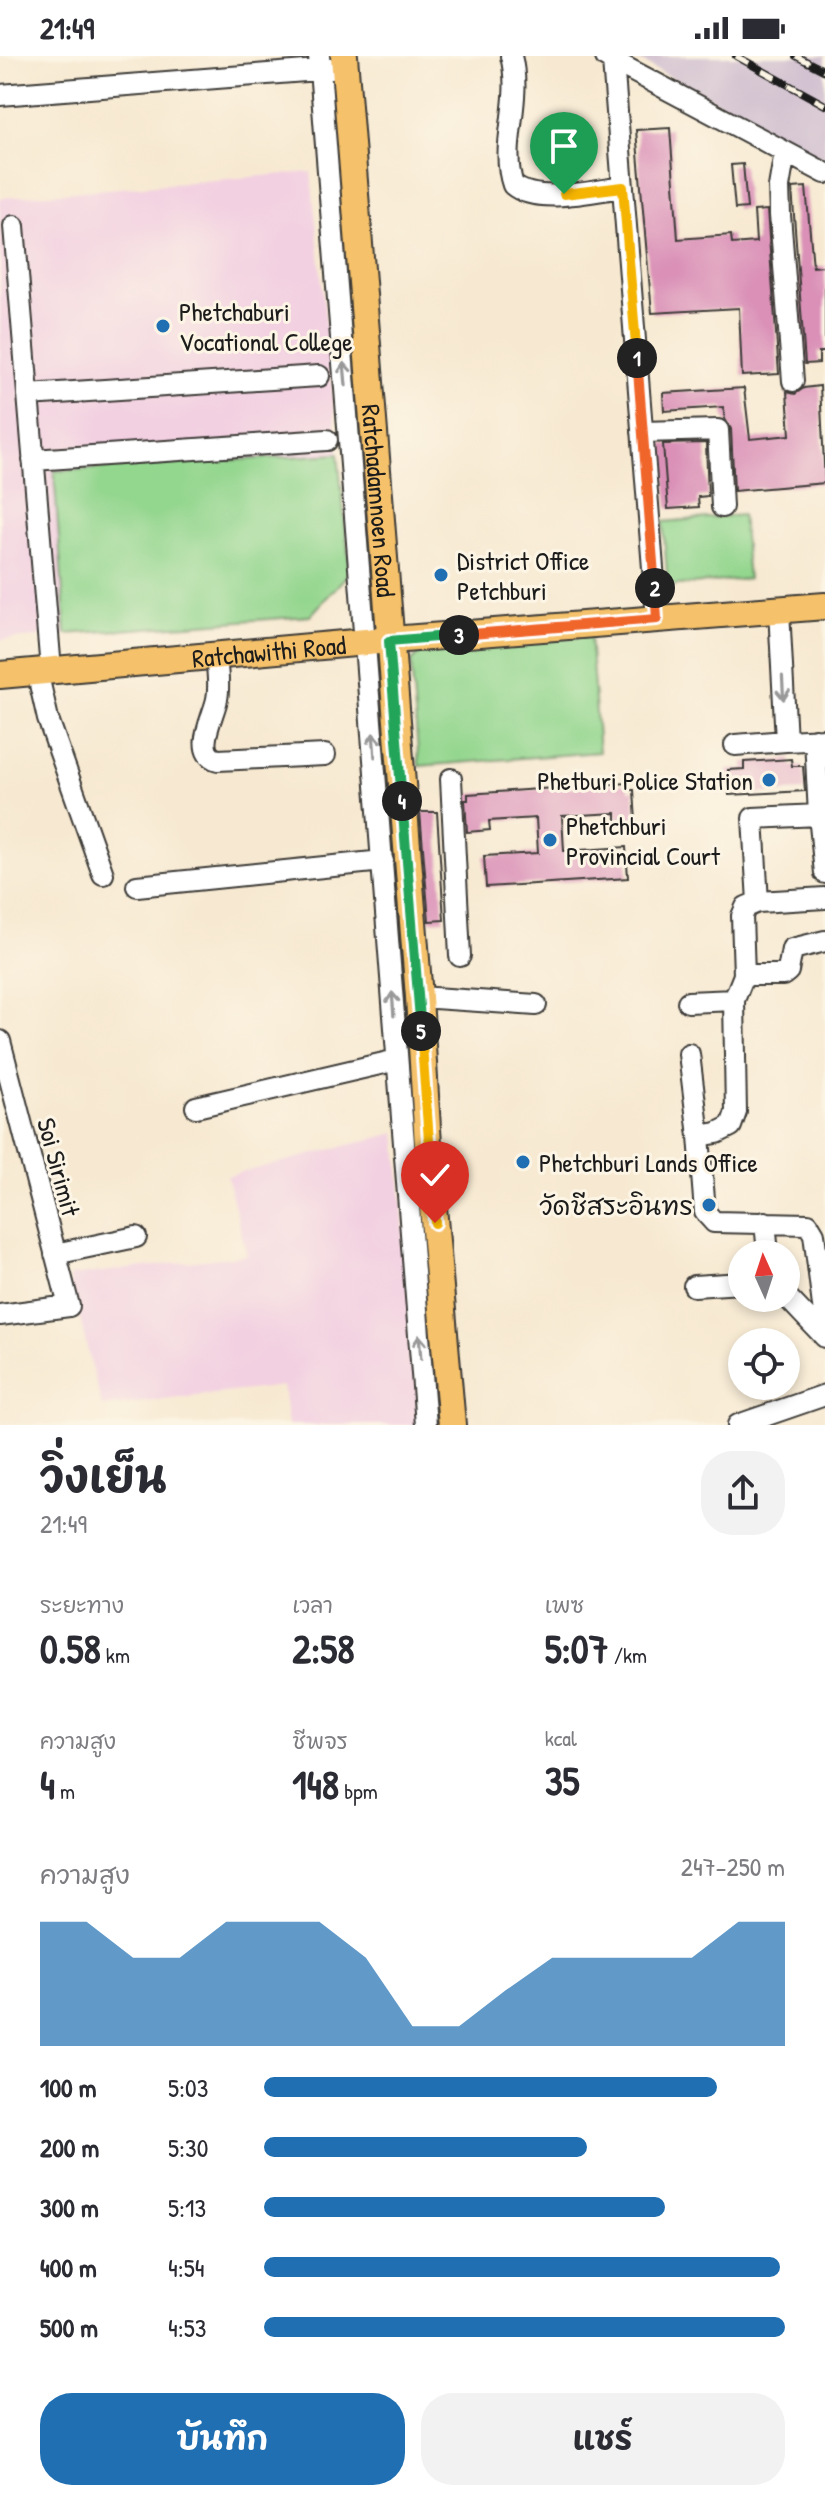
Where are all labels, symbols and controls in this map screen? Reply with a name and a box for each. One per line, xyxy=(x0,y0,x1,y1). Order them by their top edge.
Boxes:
text: 21:49 xyxy=(40,8,94,48)
pin xyxy=(530,112,598,194)
icon: arrive xyxy=(542,124,586,168)
place label: Phetchaburi Vocational College xyxy=(179,294,353,359)
marker: Phetchaburi Vocational College xyxy=(154,317,172,335)
pin: 1 xyxy=(617,338,657,378)
text: 1 xyxy=(633,343,641,373)
one-way arrow xyxy=(337,361,352,388)
street label: Ratchadamnoen Road xyxy=(354,403,405,598)
place label: District Office Petchburi xyxy=(457,543,589,608)
marker: District Office Petchburi xyxy=(432,566,450,584)
pin: 2 xyxy=(635,568,675,608)
text: 2 xyxy=(650,573,660,603)
pin: 3 xyxy=(439,615,479,655)
text: 3 xyxy=(454,620,464,650)
street label: Ratchawithi Road xyxy=(190,626,347,675)
one-way arrow xyxy=(775,674,790,701)
one-way arrow xyxy=(366,732,381,759)
place label: Phetburi Police Station xyxy=(537,763,753,798)
marker: Phetburi Police Station xyxy=(760,771,778,789)
pin: 4 xyxy=(382,781,422,821)
text: 4 xyxy=(398,786,406,816)
place label: Phetchburi Provincial Court xyxy=(566,808,721,873)
marker: Phetchburi Provincial Court xyxy=(541,831,559,849)
one-way arrow xyxy=(385,991,400,1018)
pin: 5 xyxy=(401,1011,441,1051)
text: 5 xyxy=(416,1016,426,1046)
street label: Soi Sirimit xyxy=(29,1114,89,1221)
pin xyxy=(401,1141,469,1223)
place label: Phetchburi Lands Office xyxy=(539,1145,758,1180)
icon: check xyxy=(413,1153,457,1197)
marker: Phetchburi Lands Office xyxy=(514,1153,532,1171)
place label: วัดชีสระอินทร xyxy=(539,1188,693,1223)
marker: วัดชีสระอินทร xyxy=(700,1196,718,1214)
north arrow xyxy=(728,1240,800,1312)
map controls xyxy=(728,1240,800,1400)
button: locate xyxy=(728,1328,800,1400)
one-way arrow xyxy=(412,1334,427,1361)
text: วิ่งเย็น xyxy=(40,1446,167,1506)
button: share xyxy=(701,1451,785,1535)
text: 21:49 xyxy=(40,1506,87,1541)
text: ระยะทาง xyxy=(40,1590,124,1620)
text: เวลา xyxy=(292,1590,333,1620)
text: เพซ xyxy=(545,1590,584,1620)
text: 0.58 xyxy=(40,1621,101,1675)
text: 2:58 xyxy=(292,1621,355,1675)
text: 5:07 xyxy=(545,1621,609,1675)
text: km xyxy=(101,1640,130,1670)
text: /km xyxy=(609,1640,647,1670)
text: kcal xyxy=(545,1723,577,1753)
text: ความสูง xyxy=(40,1726,116,1756)
text: ชีพจร xyxy=(292,1726,348,1756)
text: 35 xyxy=(545,1753,580,1807)
text: 4 xyxy=(40,1757,55,1811)
text: 148 xyxy=(292,1757,339,1811)
text: m xyxy=(55,1776,75,1806)
text: bpm xyxy=(339,1776,378,1806)
text: 247–250 m xyxy=(681,1849,785,1884)
text: ความสูง xyxy=(40,1857,130,1892)
text: 100 m xyxy=(40,2070,96,2105)
text: 5:03 xyxy=(168,2070,208,2105)
text: 200 m xyxy=(40,2130,99,2165)
text: 5:30 xyxy=(168,2130,208,2165)
text: 300 m xyxy=(40,2190,99,2225)
text: 5:13 xyxy=(168,2190,206,2225)
text: 400 m xyxy=(40,2250,97,2285)
text: 4:54 xyxy=(168,2250,205,2285)
text: 500 m xyxy=(40,2310,98,2345)
text: 4:53 xyxy=(168,2310,206,2345)
button: บันทึก xyxy=(40,2393,405,2485)
button: แชร์ xyxy=(421,2393,785,2485)

